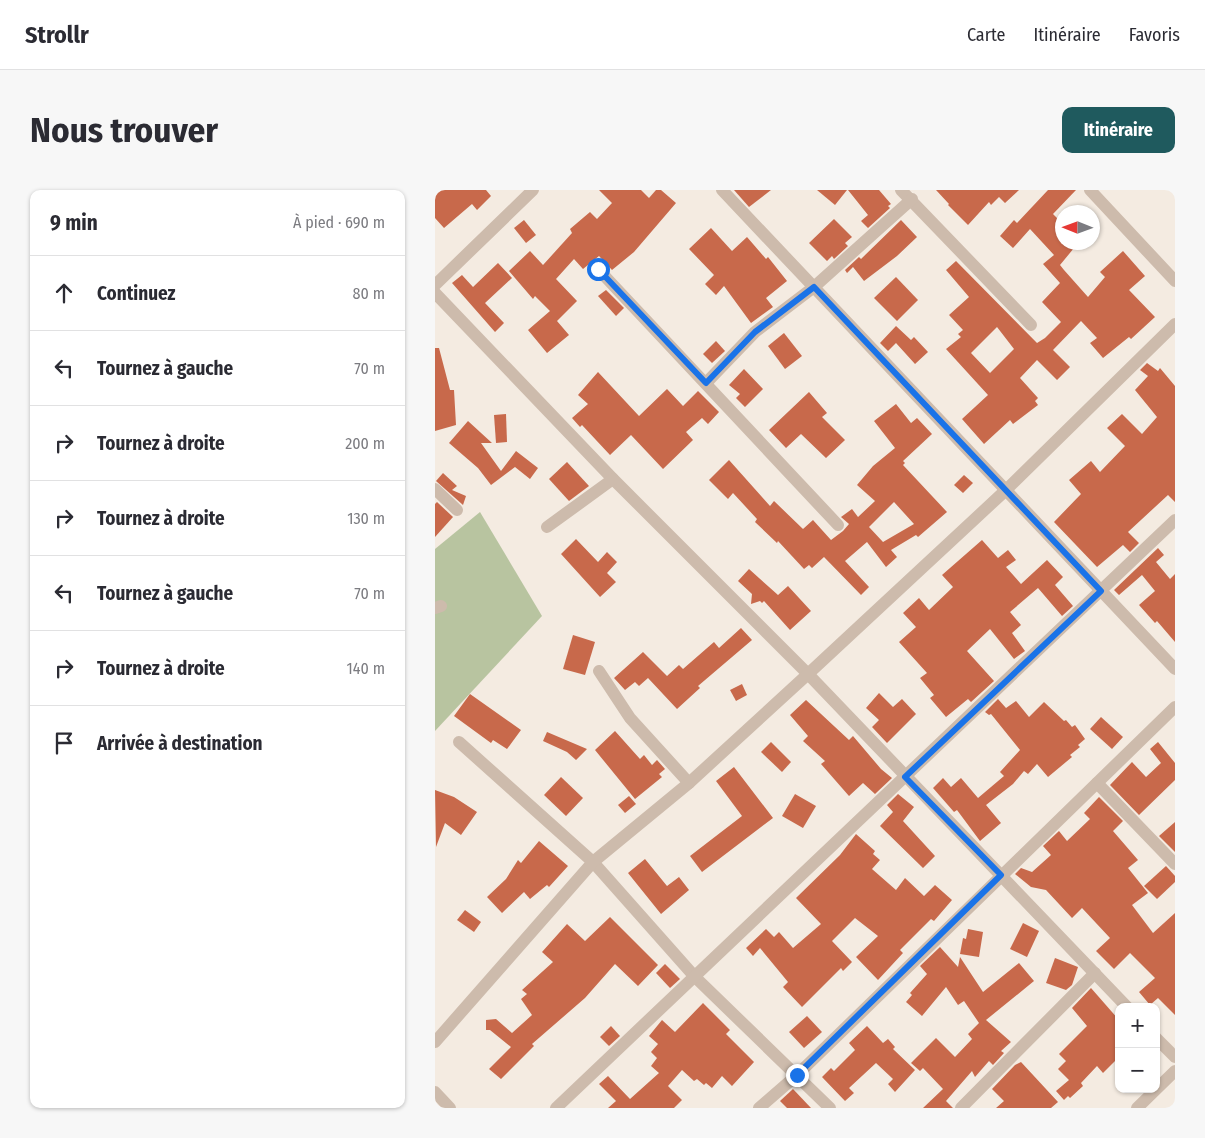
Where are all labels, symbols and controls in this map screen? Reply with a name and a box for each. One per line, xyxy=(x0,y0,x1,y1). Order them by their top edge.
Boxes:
text: Strollr xyxy=(25,21,89,49)
text: Carte xyxy=(967,24,1005,46)
text: Itinéraire xyxy=(1033,24,1101,46)
text: Favoris xyxy=(1129,24,1180,46)
button: Itinéraire xyxy=(1062,107,1175,153)
text: Nous trouver xyxy=(30,109,218,151)
north arrow xyxy=(1055,205,1100,250)
text: 9 min xyxy=(50,210,98,236)
text: À pied · 690 m xyxy=(293,213,385,232)
route start xyxy=(587,258,610,281)
icon: ahead xyxy=(50,279,78,307)
text: Continuez xyxy=(97,282,176,305)
text: 80 m xyxy=(353,284,385,303)
icon: left xyxy=(50,354,78,382)
text: Tournez à gauche xyxy=(97,357,233,380)
text: 70 m xyxy=(354,359,385,378)
icon: right xyxy=(50,429,78,457)
text: Tournez à droite xyxy=(97,432,225,455)
text: 200 m xyxy=(345,434,385,453)
icon: right xyxy=(50,504,78,532)
text: Tournez à droite xyxy=(97,507,225,530)
text: 130 m xyxy=(347,509,385,528)
icon: left xyxy=(50,579,78,607)
text: Tournez à gauche xyxy=(97,582,233,605)
text: 70 m xyxy=(354,584,385,603)
icon: right xyxy=(50,654,78,682)
text: Tournez à droite xyxy=(97,657,225,680)
text: 140 m xyxy=(347,659,385,678)
icon: arrive xyxy=(50,729,78,757)
text: Arrivée à destination xyxy=(97,732,263,755)
map controls xyxy=(1115,1003,1160,1093)
button: + xyxy=(1115,1003,1160,1048)
button: − xyxy=(1115,1048,1160,1093)
route end xyxy=(786,1064,809,1087)

